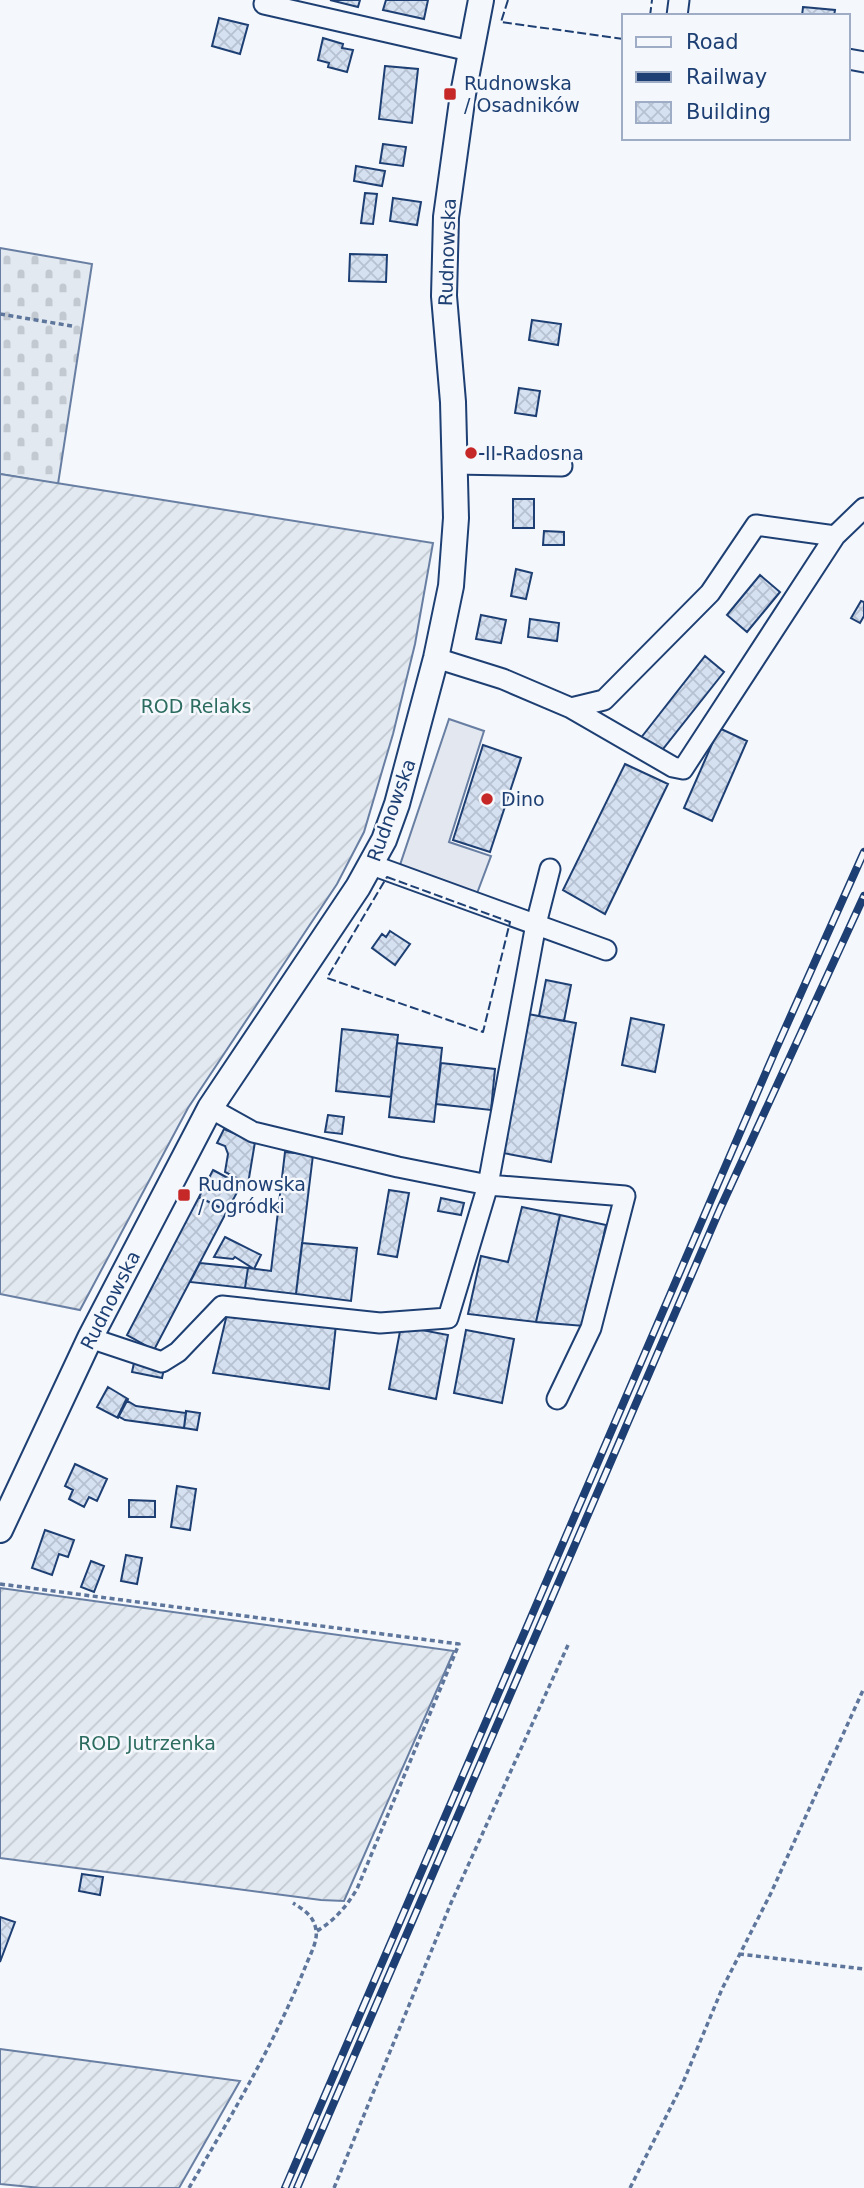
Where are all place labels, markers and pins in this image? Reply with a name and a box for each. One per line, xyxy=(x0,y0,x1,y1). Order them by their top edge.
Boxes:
place label: Rudnowska / Osadników xyxy=(464,72,580,116)
marker: Rudnowska / Osadników xyxy=(442,86,458,102)
place label: II Radosna xyxy=(485,442,584,464)
marker: II Radosna xyxy=(463,445,479,461)
place label: Dino xyxy=(501,788,545,810)
marker: Dino xyxy=(479,791,495,807)
place label: Rudnowska / Ogródki xyxy=(198,1173,306,1217)
marker: Rudnowska / Ogródki xyxy=(176,1187,192,1203)

